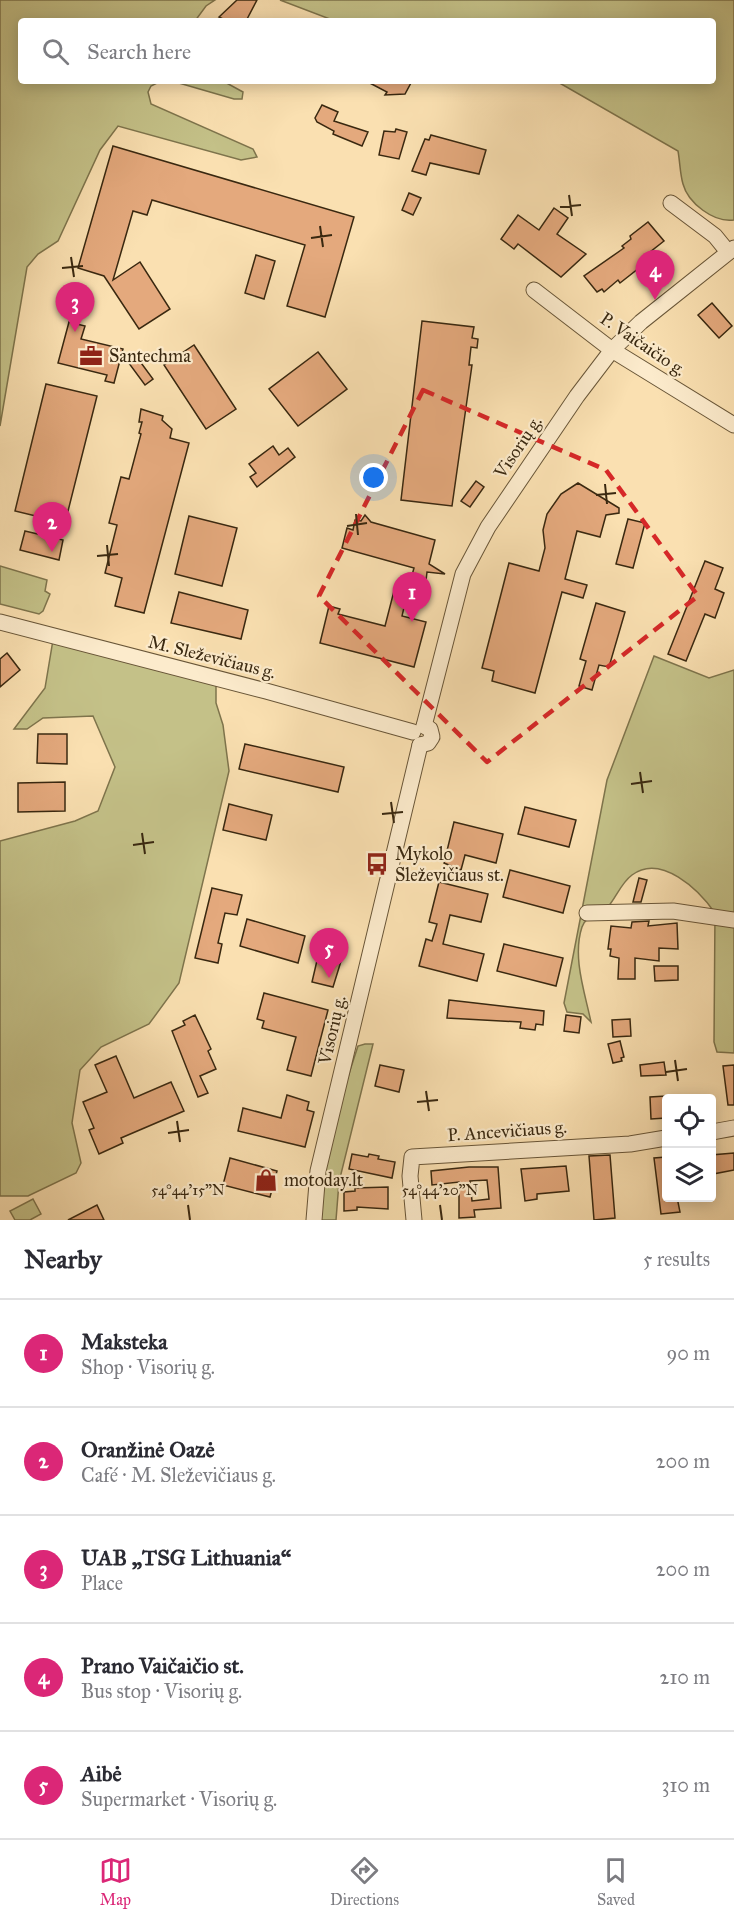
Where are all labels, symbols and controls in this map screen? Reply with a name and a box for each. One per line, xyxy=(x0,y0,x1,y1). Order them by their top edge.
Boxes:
search box xyxy=(18,18,716,84)
icon: search xyxy=(39,35,72,68)
text: Search here xyxy=(87,38,191,65)
pin: 4 xyxy=(636,250,674,300)
pin: 3 xyxy=(56,282,94,332)
street label: P. Vaičaičio g. xyxy=(595,307,690,381)
office icon: Santechma xyxy=(78,343,104,369)
place label: Santechma xyxy=(109,345,191,367)
street label: Visorių g. xyxy=(489,412,548,484)
your location xyxy=(359,463,388,492)
pin: 2 xyxy=(32,502,72,552)
pin: 1 xyxy=(392,572,432,622)
street label: M. Sleževičiaus g. xyxy=(146,631,278,684)
place label: Mykolo Sleževičiaus st. xyxy=(395,843,504,886)
bus stop icon: Mykolo Sleževičiaus st. xyxy=(364,851,390,877)
pin: 5 xyxy=(310,928,348,978)
street label: Visorių g. xyxy=(313,993,352,1068)
map controls xyxy=(662,1094,716,1202)
button: locate xyxy=(662,1094,716,1148)
street label: P. Ancevičiaus g. xyxy=(446,1116,568,1147)
button: layers xyxy=(662,1148,716,1202)
shop icon: motoday.lt xyxy=(253,1167,279,1193)
place label: motoday.lt xyxy=(284,1169,364,1191)
text: 54°44'15"N xyxy=(151,1181,225,1199)
text: 54°44'20"N xyxy=(402,1181,479,1199)
text: Nearby xyxy=(24,1243,102,1275)
text: 5 results xyxy=(643,1247,710,1271)
text: Maksteka xyxy=(81,1328,168,1355)
text: 1 xyxy=(40,1341,47,1365)
text: 90 m xyxy=(667,1341,710,1365)
text: Shop · Visorių g. xyxy=(81,1355,215,1379)
text: Oranžinė Oazė xyxy=(81,1436,215,1463)
text: 2 xyxy=(39,1449,48,1473)
text: 200 m xyxy=(656,1449,710,1473)
text: Café · M. Sleževičiaus g. xyxy=(81,1463,276,1487)
text: UAB „TSG Lithuania“ xyxy=(81,1544,291,1571)
text: 3 xyxy=(40,1557,48,1581)
text: 200 m xyxy=(656,1557,710,1581)
text: Place xyxy=(81,1571,123,1595)
text: Prano Vaičaičio st. xyxy=(81,1652,244,1679)
text: 4 xyxy=(38,1665,49,1689)
text: 210 m xyxy=(660,1665,710,1689)
text: Bus stop · Visorių g. xyxy=(81,1679,242,1703)
text: Aibė xyxy=(81,1760,122,1787)
text: 5 xyxy=(39,1773,48,1797)
text: 310 m xyxy=(661,1773,710,1797)
text: Supermarket · Visorių g. xyxy=(81,1787,277,1811)
tab: Map xyxy=(99,1854,132,1909)
tab: Directions xyxy=(330,1854,399,1909)
tab: Saved xyxy=(597,1854,635,1909)

